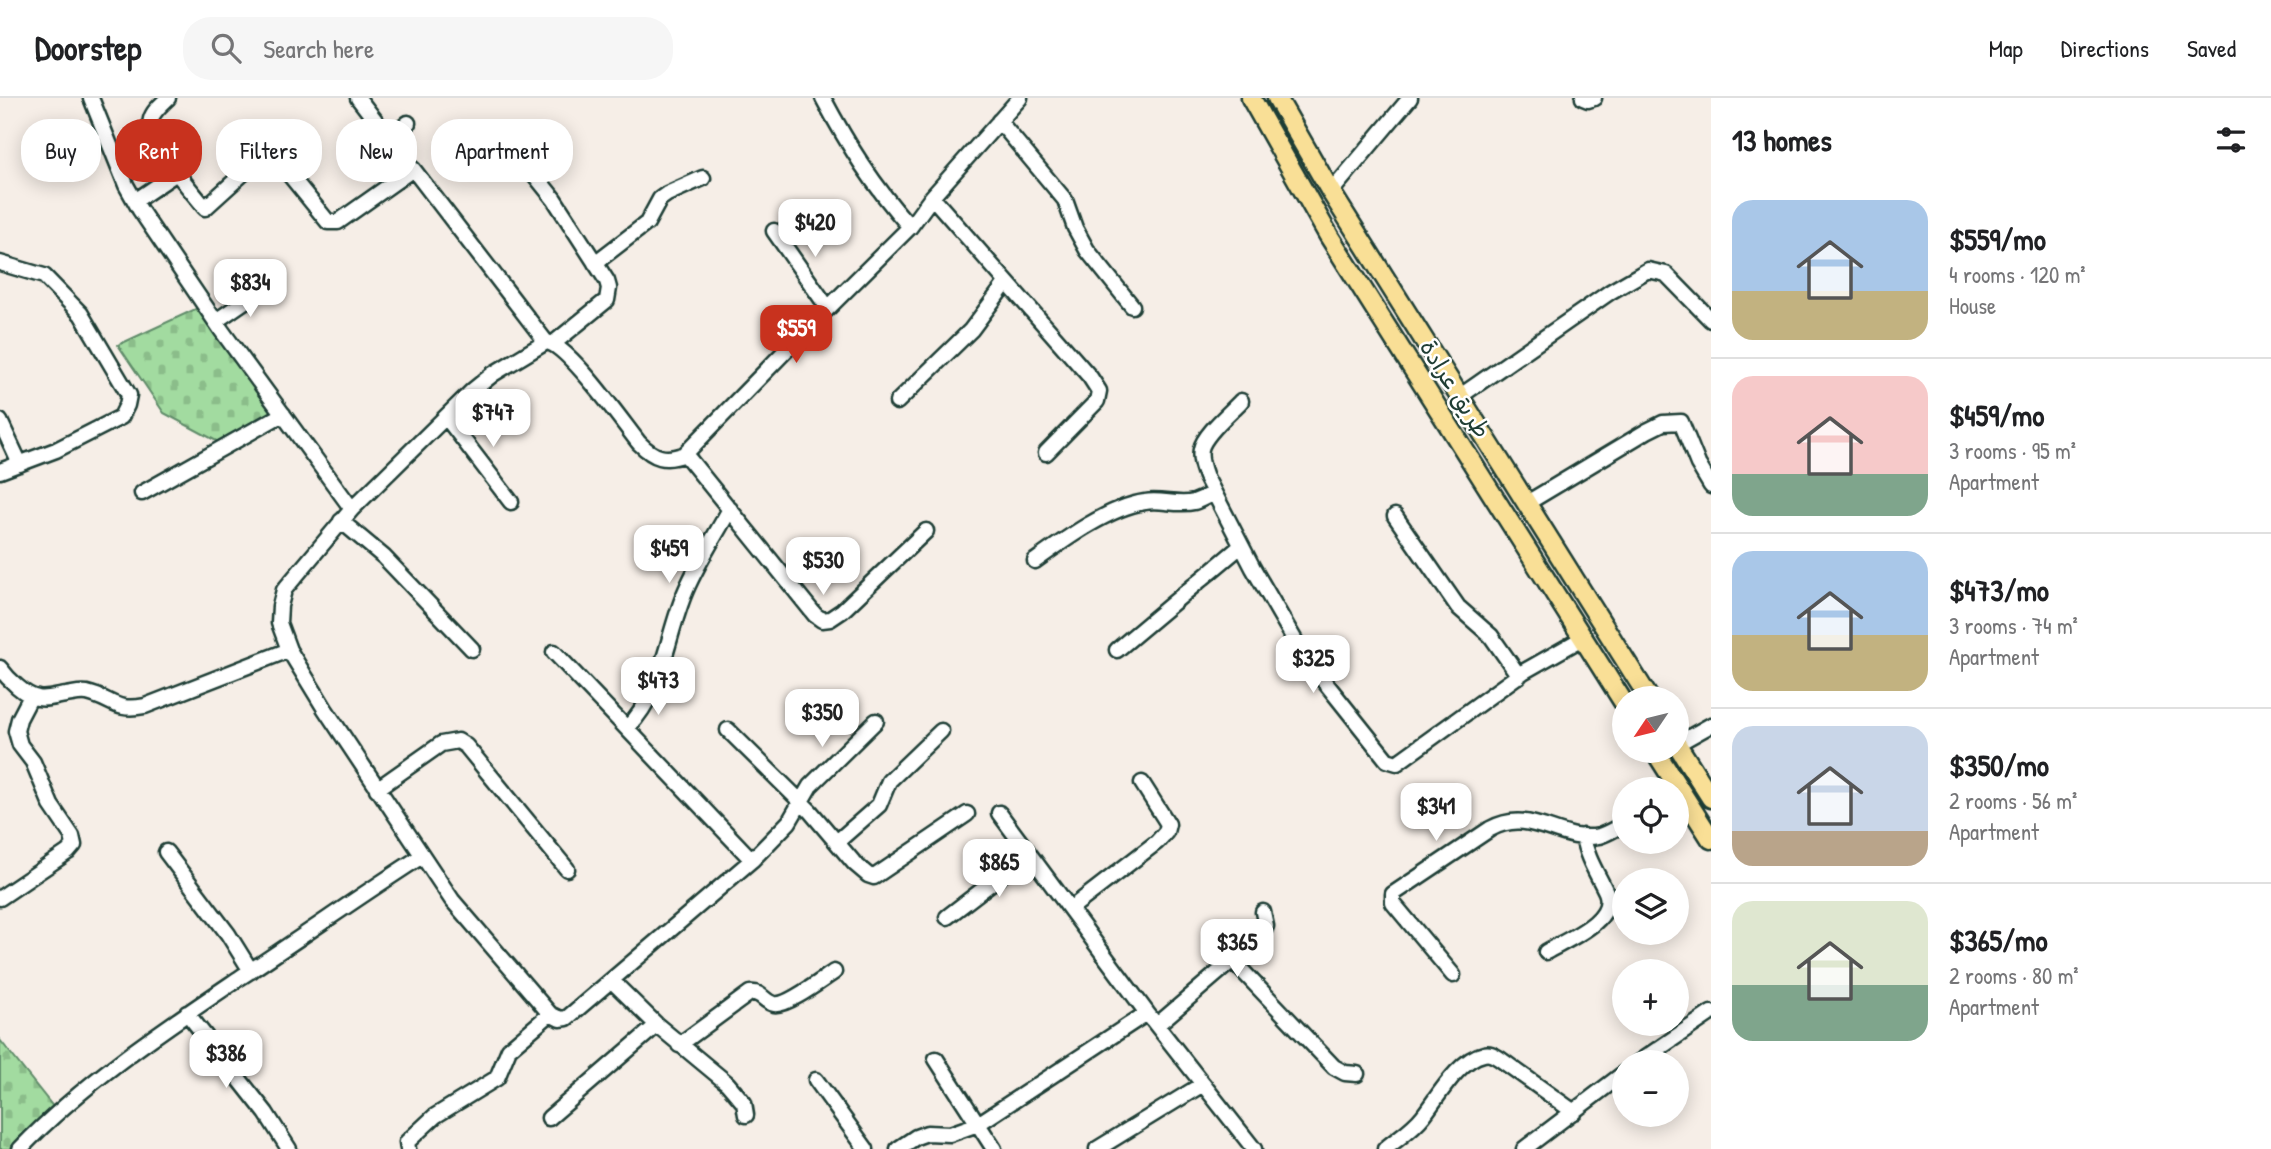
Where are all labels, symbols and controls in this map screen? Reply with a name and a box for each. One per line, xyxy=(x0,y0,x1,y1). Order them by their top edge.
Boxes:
search box xyxy=(183,17,673,80)
text: Doorstep xyxy=(35,26,141,70)
icon: search xyxy=(207,29,245,67)
text: Search here xyxy=(263,31,374,66)
text: Map xyxy=(1989,32,2023,64)
text: Directions xyxy=(2061,32,2149,64)
text: Saved xyxy=(2187,32,2236,64)
chip: Buy xyxy=(21,119,101,182)
chip: Rent xyxy=(115,119,202,182)
chip: Filters xyxy=(216,119,322,182)
chip: New xyxy=(336,119,417,182)
chip: Apartment xyxy=(431,119,573,182)
text: 13 homes xyxy=(1732,120,1832,160)
icon: filters xyxy=(2212,121,2250,159)
pin: $420 xyxy=(774,200,856,259)
text: $420 xyxy=(794,206,836,237)
text: $559/mo xyxy=(1949,219,2046,259)
icon: home xyxy=(1788,228,1872,312)
text: 4 rooms · 120 m² xyxy=(1949,259,2086,290)
pin: $834 xyxy=(209,260,291,319)
text: $834 xyxy=(230,266,270,297)
text: House xyxy=(1949,290,1996,321)
pin: $559 xyxy=(755,306,837,365)
text: $559 xyxy=(776,312,816,343)
street label: طريق عرادة xyxy=(1413,333,1499,444)
pin: $747 xyxy=(452,390,534,449)
text: $459/mo xyxy=(1949,395,2044,435)
text: $747 xyxy=(471,396,515,427)
icon: home xyxy=(1788,404,1872,488)
text: 3 rooms · 95 m² xyxy=(1949,435,2076,466)
text: Apartment xyxy=(1949,466,2039,497)
pin: $459 xyxy=(628,526,710,585)
text: $459 xyxy=(650,532,688,563)
pin: $530 xyxy=(782,538,864,597)
text: $530 xyxy=(802,544,844,575)
text: $473/mo xyxy=(1949,570,2049,610)
icon: home xyxy=(1788,579,1872,663)
text: 3 rooms · 74 m² xyxy=(1949,610,2078,641)
pin: $325 xyxy=(1272,636,1354,695)
text: Apartment xyxy=(1949,641,2039,672)
text: $325 xyxy=(1292,642,1334,673)
pin: $473 xyxy=(617,658,699,717)
text: $473 xyxy=(637,664,679,695)
north arrow xyxy=(1612,686,1689,763)
map controls xyxy=(1612,686,1689,1127)
pin: $350 xyxy=(781,690,863,749)
text: $350 xyxy=(801,696,843,727)
text: $350/mo xyxy=(1949,745,2049,785)
icon: home xyxy=(1788,754,1872,838)
button: locate xyxy=(1612,777,1689,854)
pin: $341 xyxy=(1395,784,1477,843)
text: 2 rooms · 56 m² xyxy=(1949,785,2077,816)
text: $341 xyxy=(1417,790,1455,821)
text: Apartment xyxy=(1949,816,2039,847)
pin: $865 xyxy=(958,840,1040,899)
text: $865 xyxy=(979,846,1019,877)
button: layers xyxy=(1612,868,1689,945)
pin: $365 xyxy=(1196,920,1278,979)
text: $365/mo xyxy=(1949,920,2048,960)
text: $365 xyxy=(1217,926,1257,957)
icon: home xyxy=(1788,929,1872,1013)
button: + xyxy=(1612,959,1689,1036)
text: 2 rooms · 80 m² xyxy=(1949,960,2079,991)
text: Apartment xyxy=(1949,991,2039,1022)
pin: $386 xyxy=(185,1030,267,1090)
text: $386 xyxy=(205,1037,247,1068)
button: − xyxy=(1612,1050,1689,1127)

